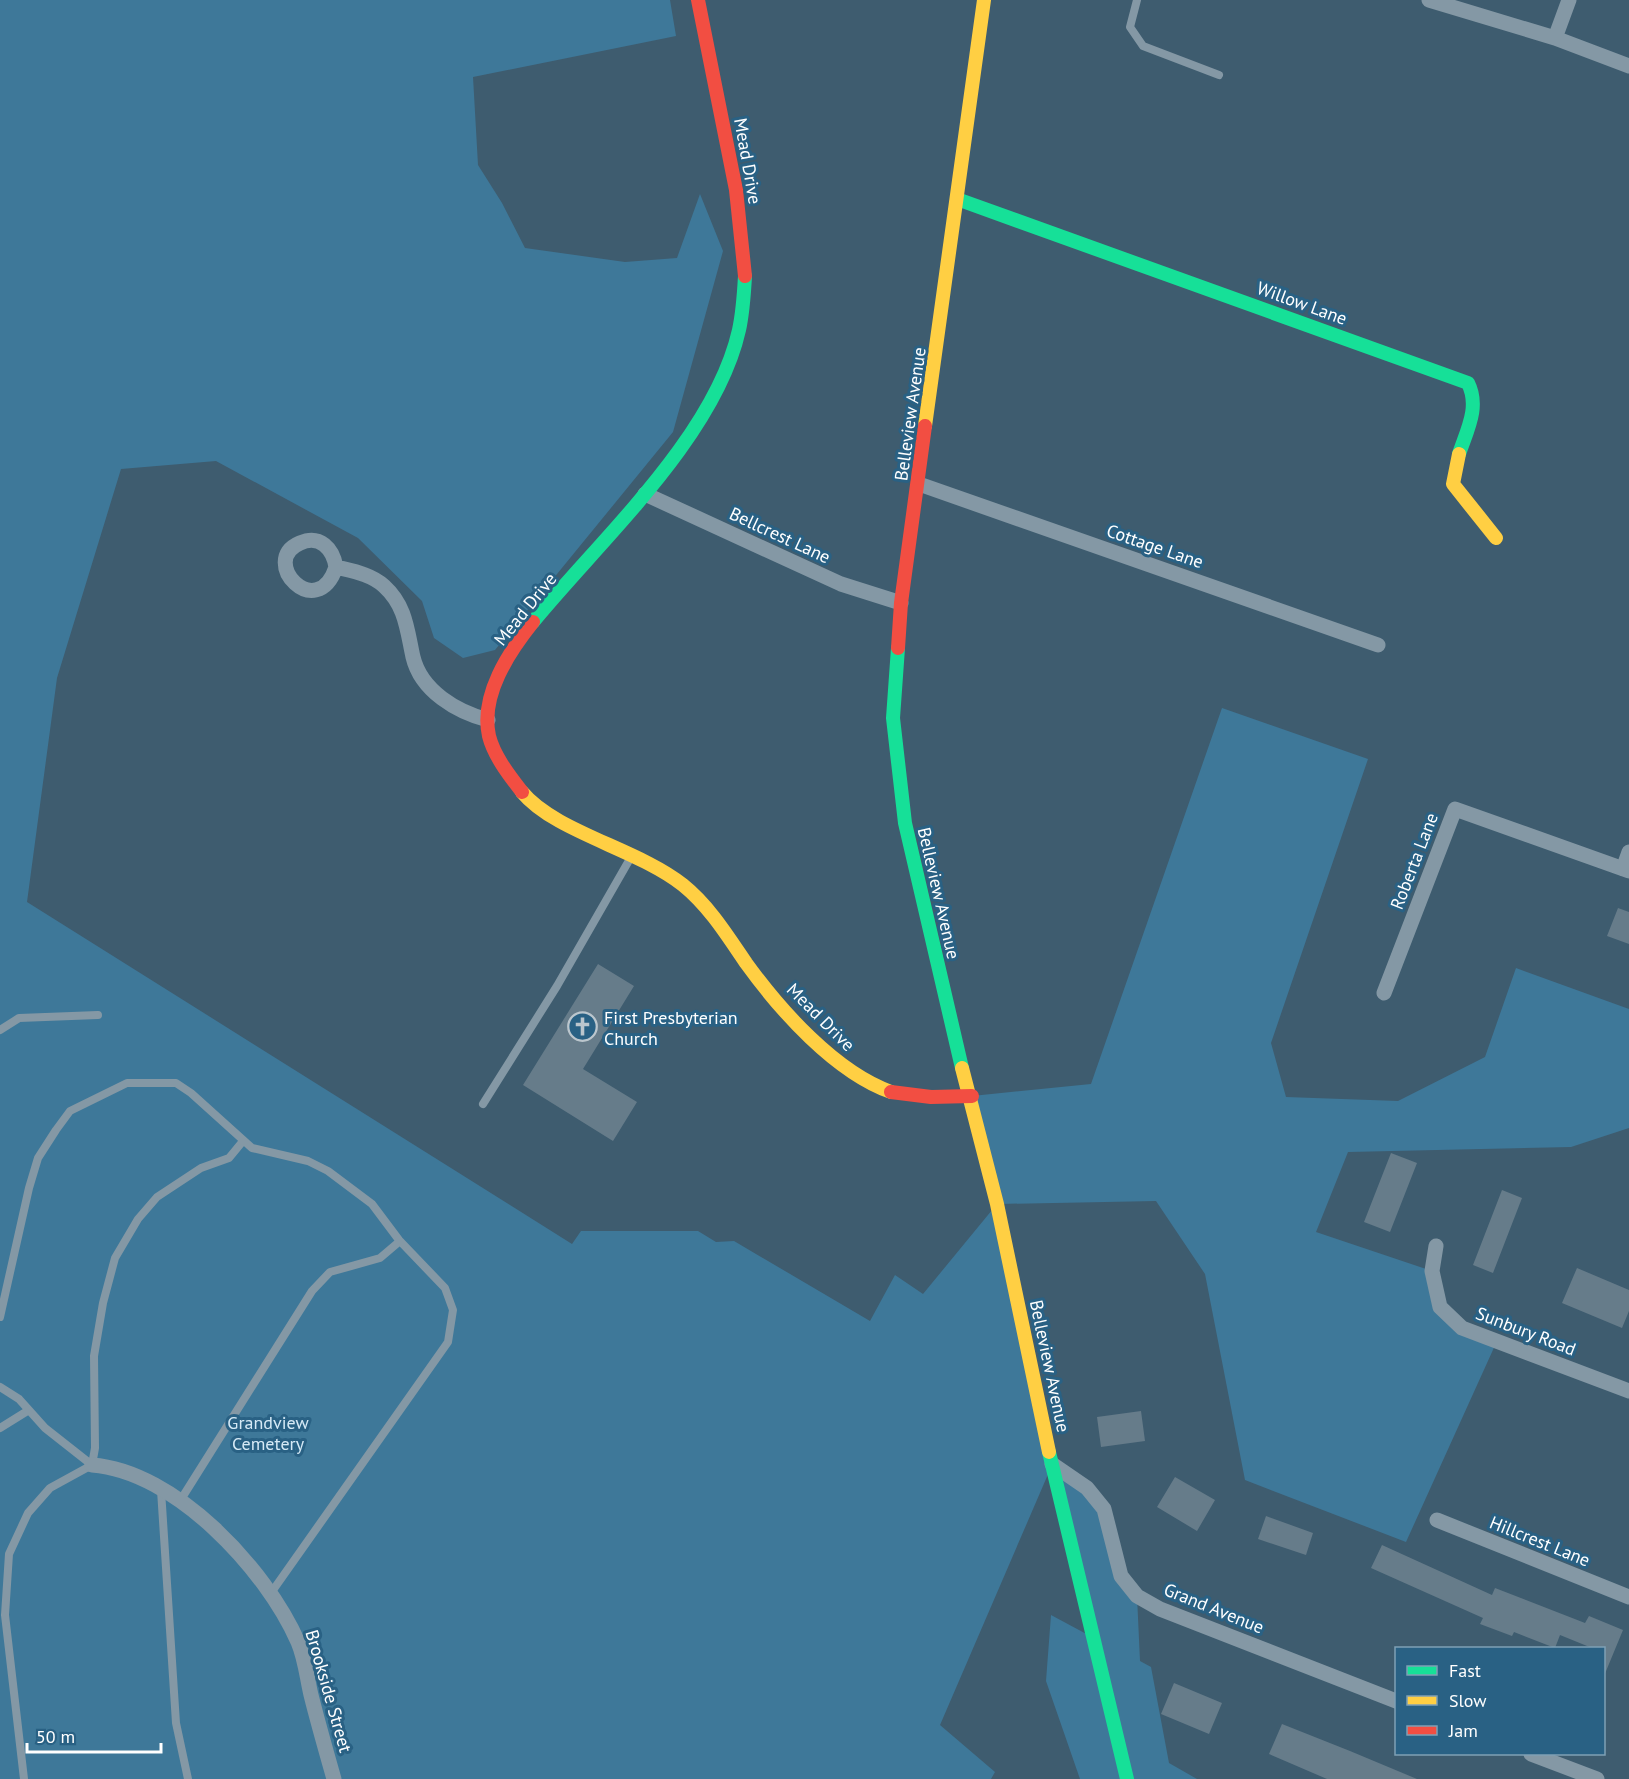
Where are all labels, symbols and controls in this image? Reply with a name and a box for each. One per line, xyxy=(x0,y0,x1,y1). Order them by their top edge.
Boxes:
street label: Mead Drive xyxy=(729,116,767,206)
street label: Willow Lane xyxy=(1254,276,1350,330)
street label: Belleview Avenue xyxy=(889,346,931,482)
street label: Bellcrest Lane xyxy=(726,502,834,568)
street label: Cottage Lane xyxy=(1104,519,1206,573)
street label: Mead Drive xyxy=(489,568,561,650)
street label: Roberta Lane xyxy=(1385,809,1443,913)
street label: Belleview Avenue xyxy=(913,825,965,961)
street label: Mead Drive xyxy=(782,978,860,1056)
place label: First Presbyterian Church xyxy=(604,1006,738,1050)
church icon: First Presbyterian Church xyxy=(567,1011,599,1043)
street label: Belleview Avenue xyxy=(1025,1298,1075,1434)
street label: Sunbury Road xyxy=(1473,1301,1579,1361)
park label: Grandview Cemetery xyxy=(227,1411,309,1455)
street label: Hillcrest Lane xyxy=(1486,1510,1594,1572)
street label: Grand Avenue xyxy=(1161,1577,1267,1639)
street label: Brookside Street xyxy=(301,1627,357,1755)
legend xyxy=(1395,1647,1605,1755)
text: Fast xyxy=(1449,1659,1481,1682)
text: Slow xyxy=(1449,1689,1487,1712)
scale bar xyxy=(27,1716,160,1754)
text: Jam xyxy=(1448,1719,1478,1742)
text: 50 m xyxy=(36,1725,75,1748)

